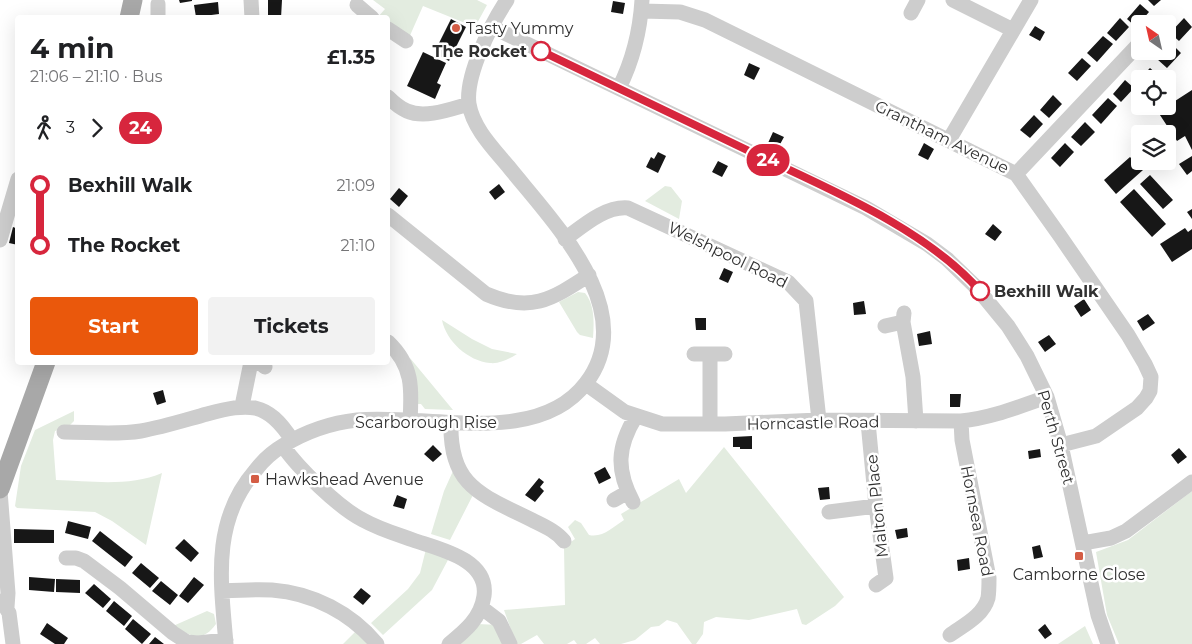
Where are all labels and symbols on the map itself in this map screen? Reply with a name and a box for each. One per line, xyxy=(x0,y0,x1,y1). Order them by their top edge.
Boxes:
north arrow xyxy=(1131,15,1176,60)
place label: Tasty Yummy xyxy=(466,19,574,38)
marker: Tasty Yummy xyxy=(450,22,462,34)
marker: The Rocket xyxy=(531,41,551,61)
place label: The Rocket xyxy=(433,42,527,61)
street label: Grantham Avenue xyxy=(872,96,1012,178)
line badge: 24 xyxy=(746,144,790,176)
street label: Welshpool Road xyxy=(665,218,791,292)
marker: Bexhill Walk xyxy=(970,281,990,301)
place label: Bexhill Walk xyxy=(994,282,1099,301)
street label: Perth Street xyxy=(1033,388,1079,487)
street label: Horncastle Road xyxy=(746,412,880,434)
street label: Scarborough Rise xyxy=(355,413,497,432)
street label: Malton Place xyxy=(862,453,892,559)
street label: Hornsea Road xyxy=(957,464,997,578)
place label: Hawkshead Avenue xyxy=(265,470,424,489)
marker: Hawkshead Avenue xyxy=(249,473,261,485)
marker: Camborne Close xyxy=(1073,550,1085,562)
place label: Camborne Close xyxy=(1013,565,1145,584)

